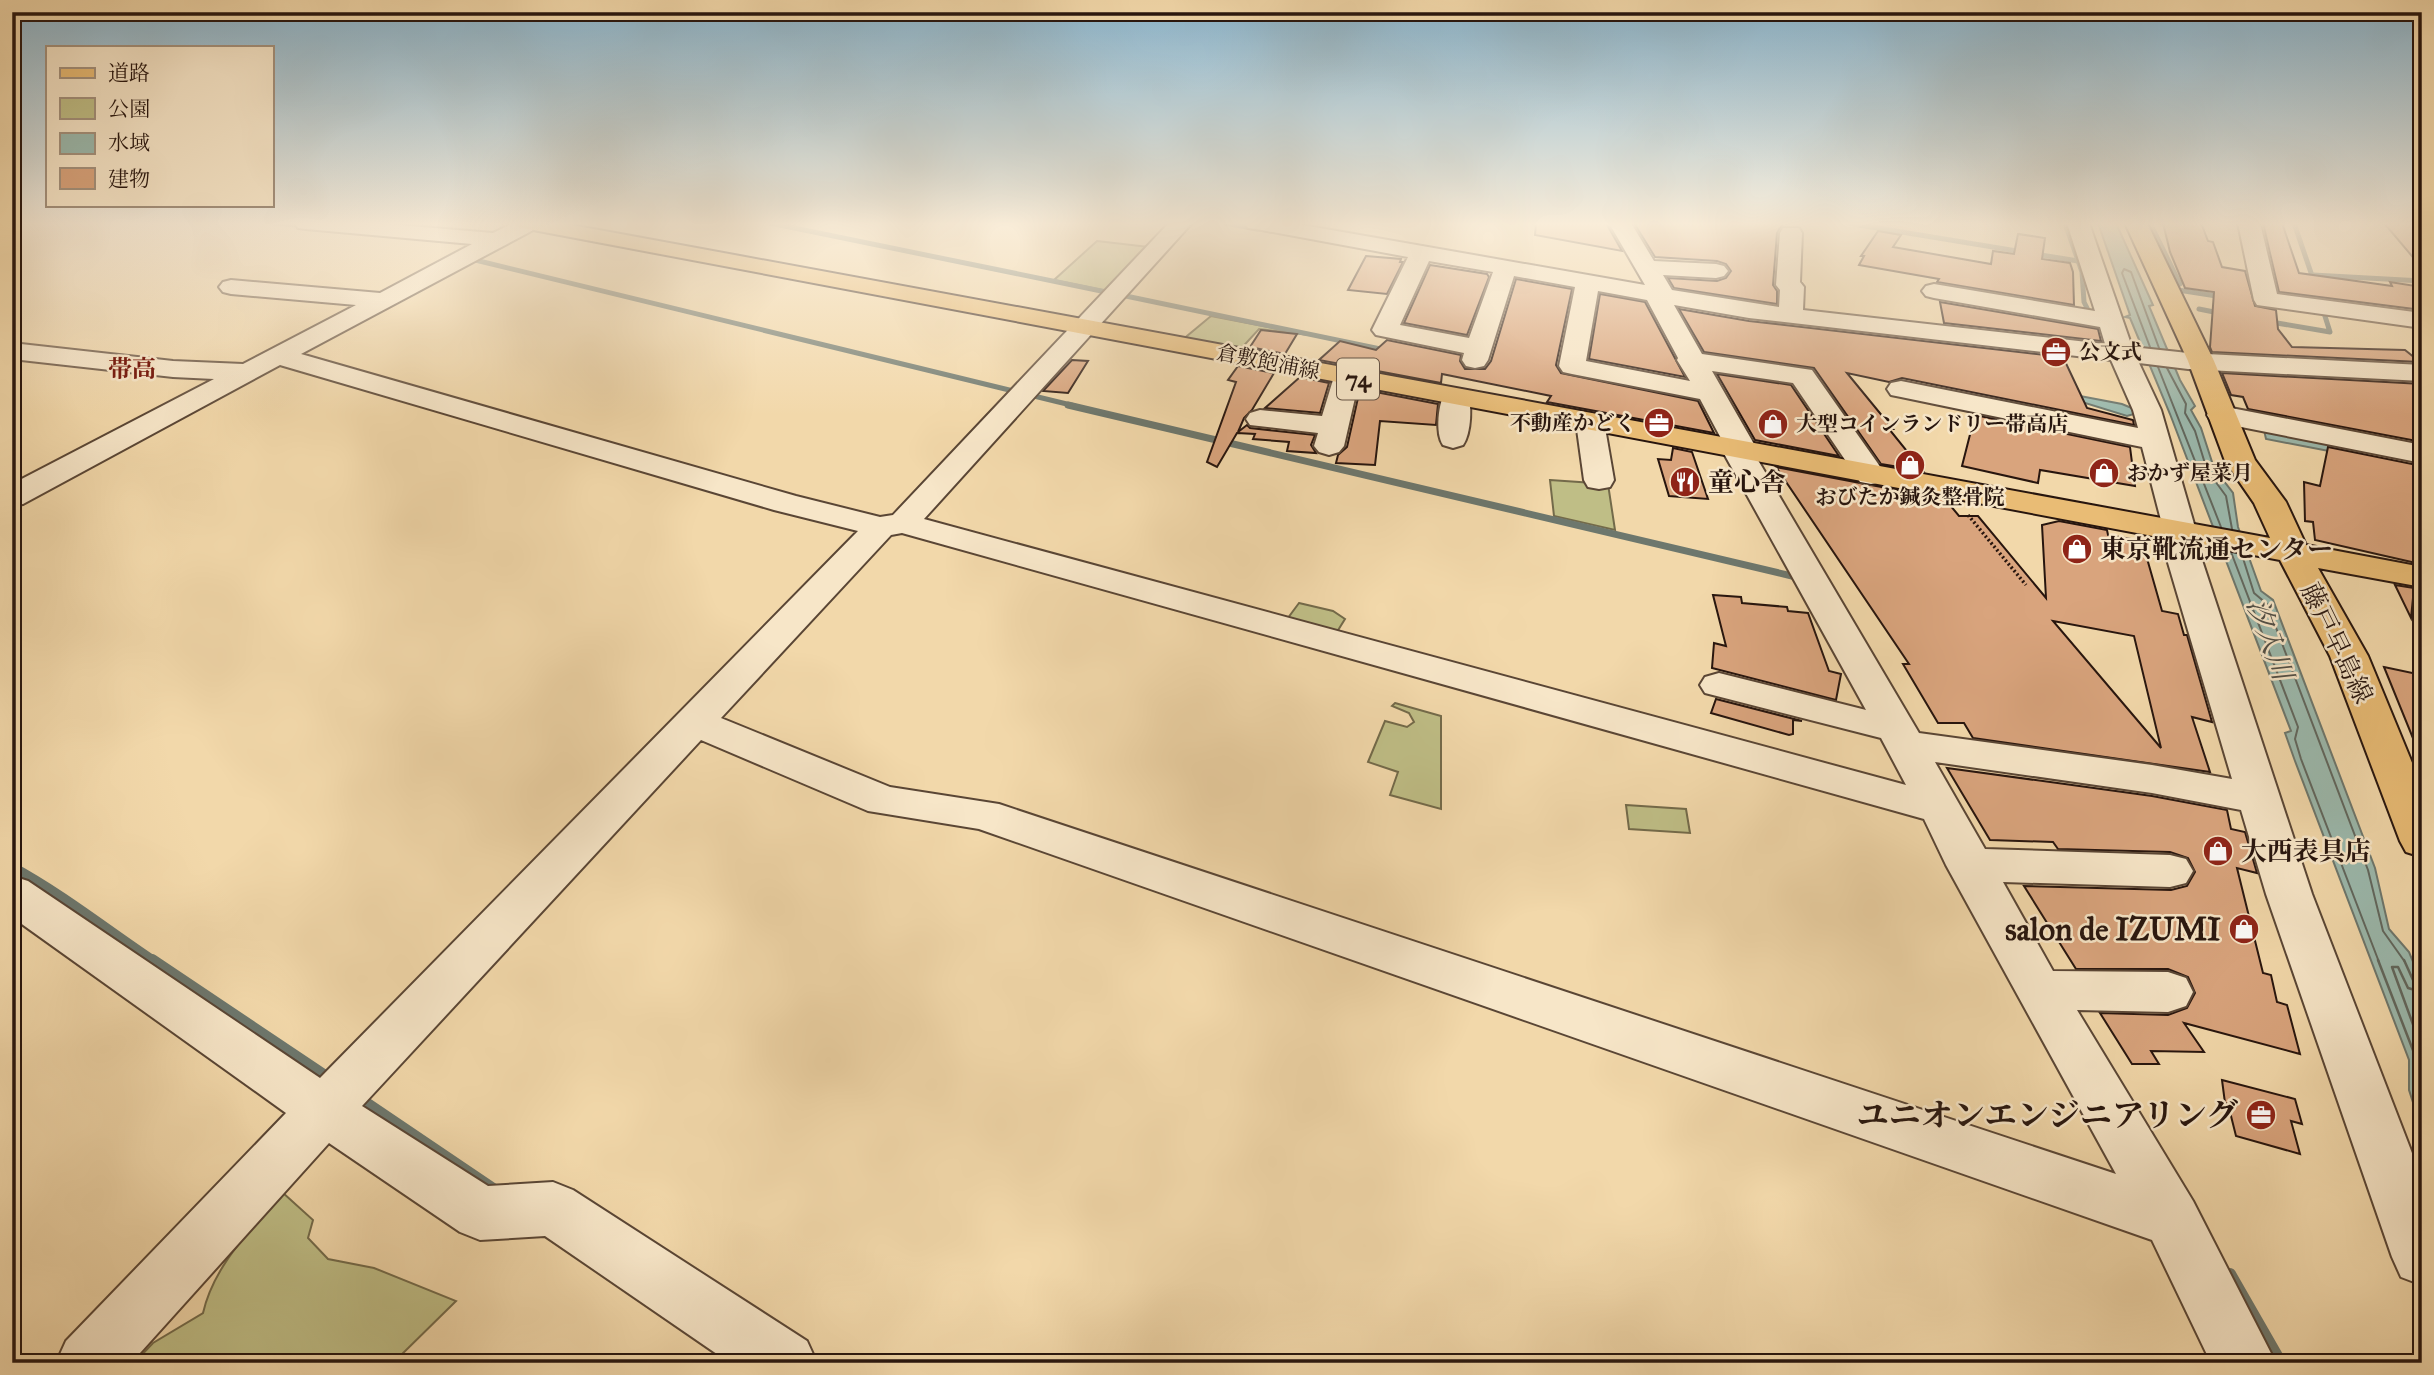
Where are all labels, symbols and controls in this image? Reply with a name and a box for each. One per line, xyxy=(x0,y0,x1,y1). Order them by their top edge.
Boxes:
legend xyxy=(46,46,273,206)
text: 道路 xyxy=(108,60,150,86)
text: 公園 xyxy=(108,96,150,122)
text: 水域 xyxy=(108,130,150,156)
text: 建物 xyxy=(108,166,150,192)
office icon: 公文式 xyxy=(2039,335,2073,369)
street label: 倉敷飽浦線 xyxy=(1214,339,1322,385)
place label: 公文式 xyxy=(2079,339,2142,365)
district label: 帯高 xyxy=(108,354,156,384)
road number: 74 xyxy=(1337,358,1379,400)
office icon: 不動産かどく xyxy=(1642,406,1676,440)
shop icon: 大型コインランドリー帯高店 xyxy=(1756,407,1790,441)
place label: 不動産かどく xyxy=(1510,410,1636,436)
place label: 大型コインランドリー帯高店 xyxy=(1796,411,2068,437)
shop icon: おびたか鍼灸整骨院 xyxy=(1893,448,1927,482)
shop icon: おかず屋菜月 xyxy=(2087,456,2121,490)
place label: おかず屋菜月 xyxy=(2127,460,2253,486)
restaurant icon: 童心舎 xyxy=(1668,465,1702,499)
place label: 童心舎 xyxy=(1708,466,1786,498)
place label: おびたか鍼灸整骨院 xyxy=(1816,484,2005,510)
shop icon: 東京靴流通センター xyxy=(2060,532,2094,566)
place label: 東京靴流通センター xyxy=(2100,533,2333,565)
street label: 藤戸早島線 xyxy=(2294,578,2380,708)
water label: 汐入川 xyxy=(2239,594,2302,687)
shop icon: 大西表具店 xyxy=(2201,834,2235,868)
place label: 大西表具店 xyxy=(2241,835,2371,867)
place label: salon de IZUMI xyxy=(2005,910,2221,949)
shop icon: salon de IZUMI xyxy=(2227,912,2261,946)
place label: ユニオンエンジニアリング xyxy=(1857,1096,2238,1135)
office icon: ユニオンエンジニアリング xyxy=(2244,1098,2278,1132)

